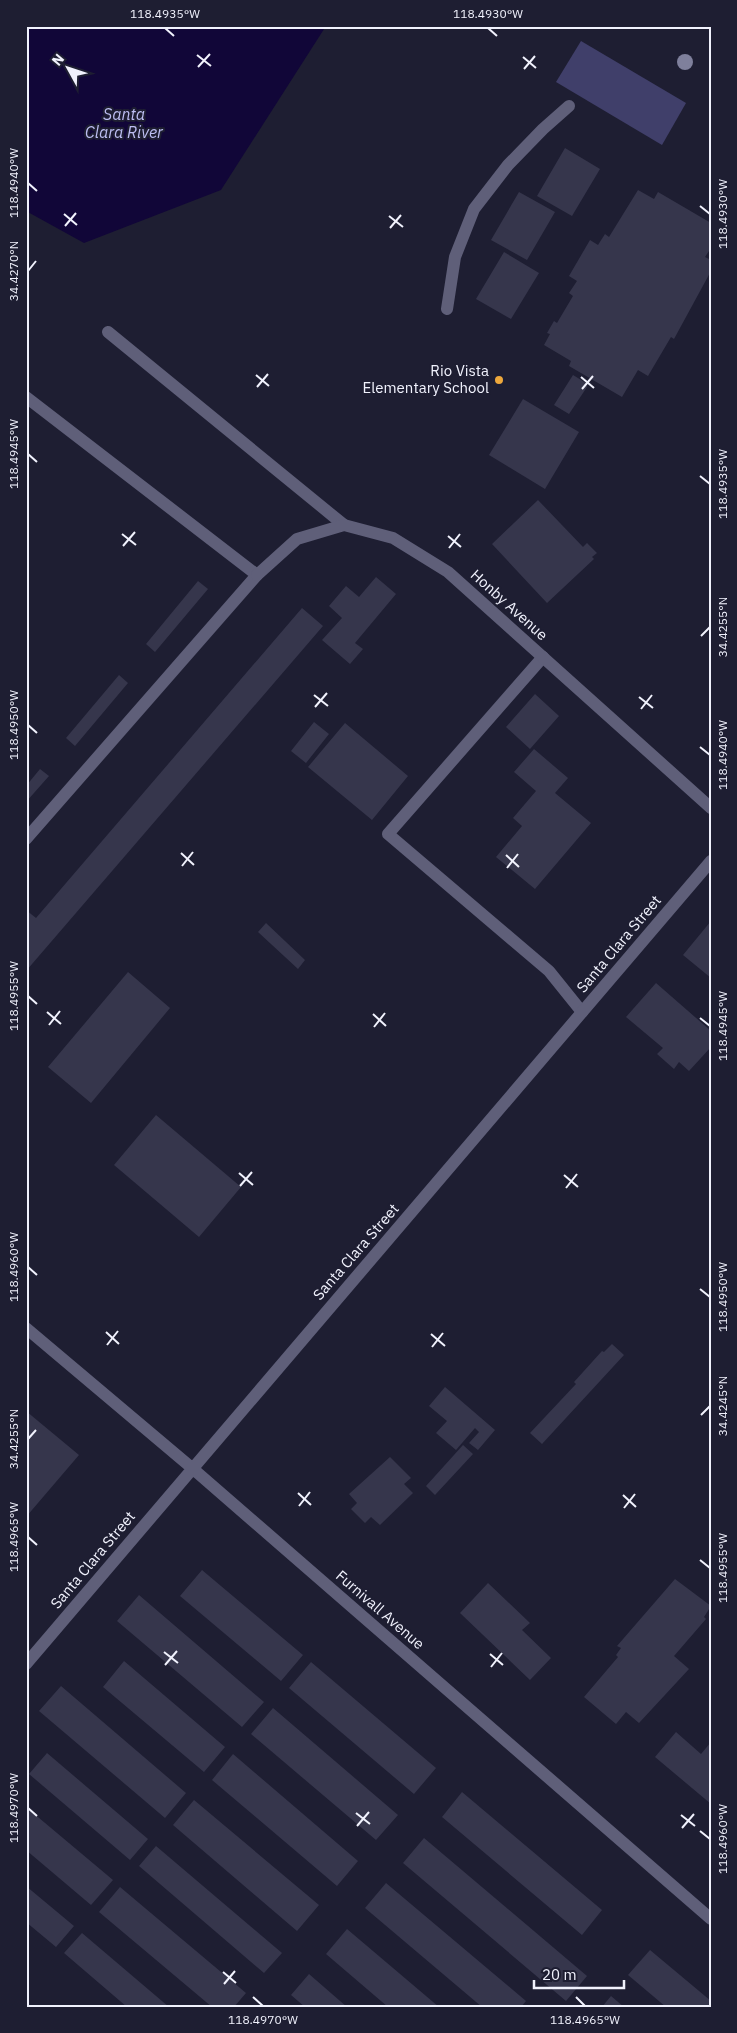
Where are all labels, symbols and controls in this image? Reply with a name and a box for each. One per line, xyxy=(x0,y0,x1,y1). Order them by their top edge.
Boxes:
text: 118.4935°W xyxy=(130,6,200,21)
text: 118.4930°W xyxy=(453,6,523,21)
north arrow xyxy=(42,42,92,92)
text: N xyxy=(48,50,68,69)
water label: Santa Clara River xyxy=(85,104,164,142)
text: 118.4940°W xyxy=(6,148,21,218)
text: 118.4930°W xyxy=(715,179,730,249)
text: 34.4270°N xyxy=(6,241,21,301)
place label: Rio Vista Elementary School xyxy=(362,361,489,397)
marker: Rio Vista Elementary School xyxy=(493,374,505,386)
text: 118.4945°W xyxy=(6,419,21,489)
text: 118.4935°W xyxy=(715,449,730,519)
street label: Honby Avenue xyxy=(467,565,552,644)
text: 34.4255°N xyxy=(715,597,730,657)
text: 118.4950°W xyxy=(6,690,21,760)
text: 118.4940°W xyxy=(715,720,730,790)
street label: Santa Clara Street xyxy=(572,891,665,996)
text: 118.4955°W xyxy=(6,961,21,1031)
text: 118.4945°W xyxy=(715,991,730,1061)
street label: Santa Clara Street xyxy=(309,1200,403,1304)
text: 118.4960°W xyxy=(6,1232,21,1302)
text: 118.4950°W xyxy=(715,1262,730,1332)
text: 34.4245°N xyxy=(715,1376,730,1436)
text: 34.4255°N xyxy=(6,1409,21,1469)
text: 118.4965°W xyxy=(6,1502,21,1572)
street label: Santa Clara Street xyxy=(46,1507,139,1612)
text: 118.4955°W xyxy=(715,1533,730,1603)
street label: Furnivall Avenue xyxy=(332,1566,429,1653)
text: 118.4970°W xyxy=(6,1773,21,1843)
text: 118.4960°W xyxy=(715,1804,730,1874)
scale bar xyxy=(534,1958,624,1990)
text: 20 m xyxy=(542,1965,577,1984)
text: 118.4970°W xyxy=(228,2012,298,2027)
text: 118.4965°W xyxy=(550,2012,620,2027)

